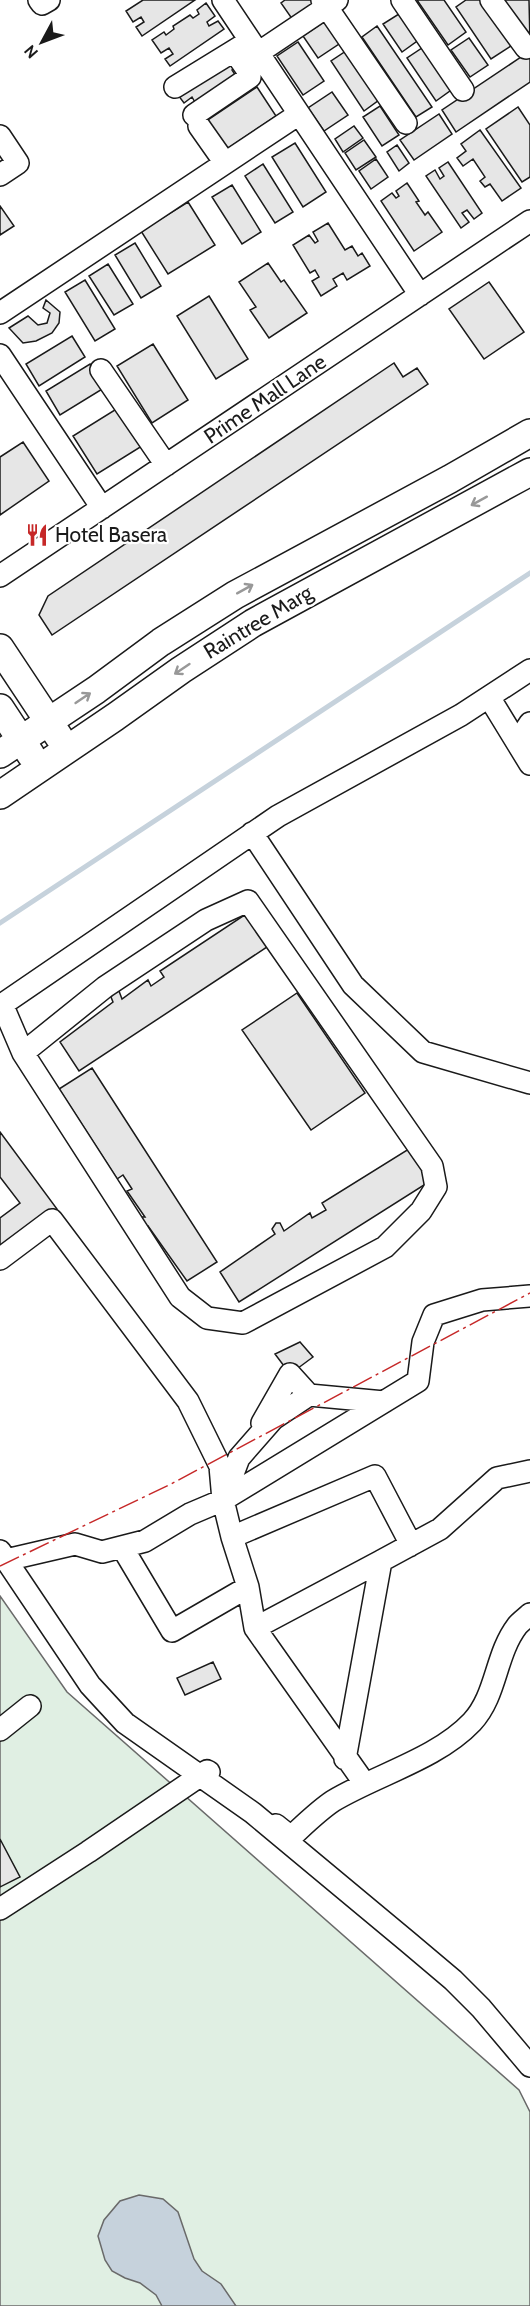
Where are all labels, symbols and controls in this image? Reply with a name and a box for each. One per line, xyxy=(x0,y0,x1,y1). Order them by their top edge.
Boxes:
north arrow xyxy=(12,12,72,72)
text: N xyxy=(20,41,42,62)
street label: Prime Mall Lane xyxy=(199,349,331,449)
one-way arrow xyxy=(471,495,488,507)
restaurant icon: Hotel Basera xyxy=(24,522,50,548)
place label: Hotel Basera xyxy=(55,522,167,547)
street label: Raintree Marg xyxy=(199,579,317,664)
one-way arrow xyxy=(236,583,253,595)
one-way arrow xyxy=(174,663,191,675)
one-way arrow xyxy=(75,692,91,704)

